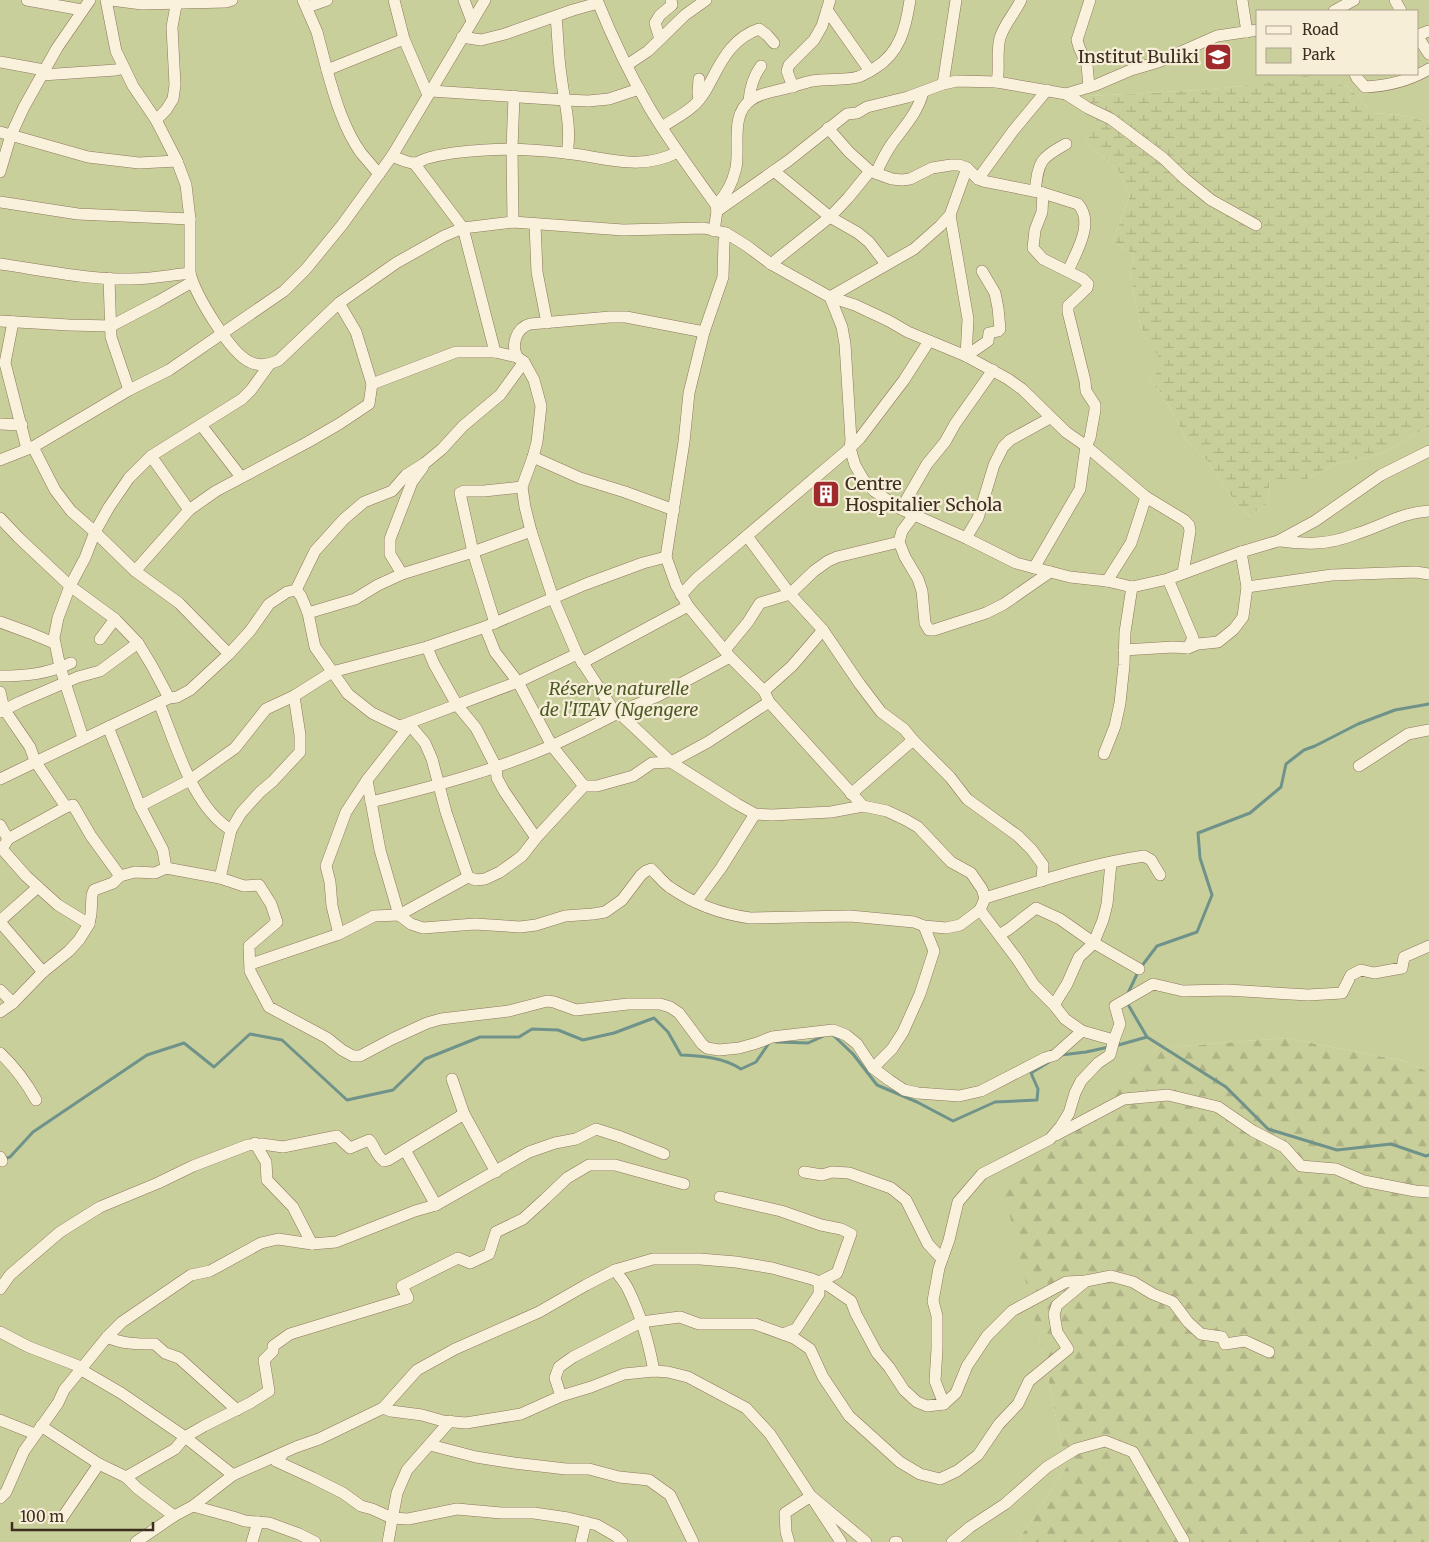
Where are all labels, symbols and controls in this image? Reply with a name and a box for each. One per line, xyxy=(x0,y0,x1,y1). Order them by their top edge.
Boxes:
legend xyxy=(1256,10,1419,75)
text: Road xyxy=(1302,20,1338,39)
school or university icon: Institut Buliki xyxy=(1203,42,1233,72)
place label: Institut Buliki xyxy=(1078,45,1199,68)
text: Park xyxy=(1302,45,1336,64)
place label: Centre Hospitalier Schola xyxy=(845,472,1003,516)
building icon: Centre Hospitalier Schola xyxy=(811,479,841,509)
park label: Réserve naturelle de l'ITAV (Ngengere xyxy=(539,677,699,721)
scale bar xyxy=(12,1500,154,1532)
text: 100 m xyxy=(20,1507,64,1526)

